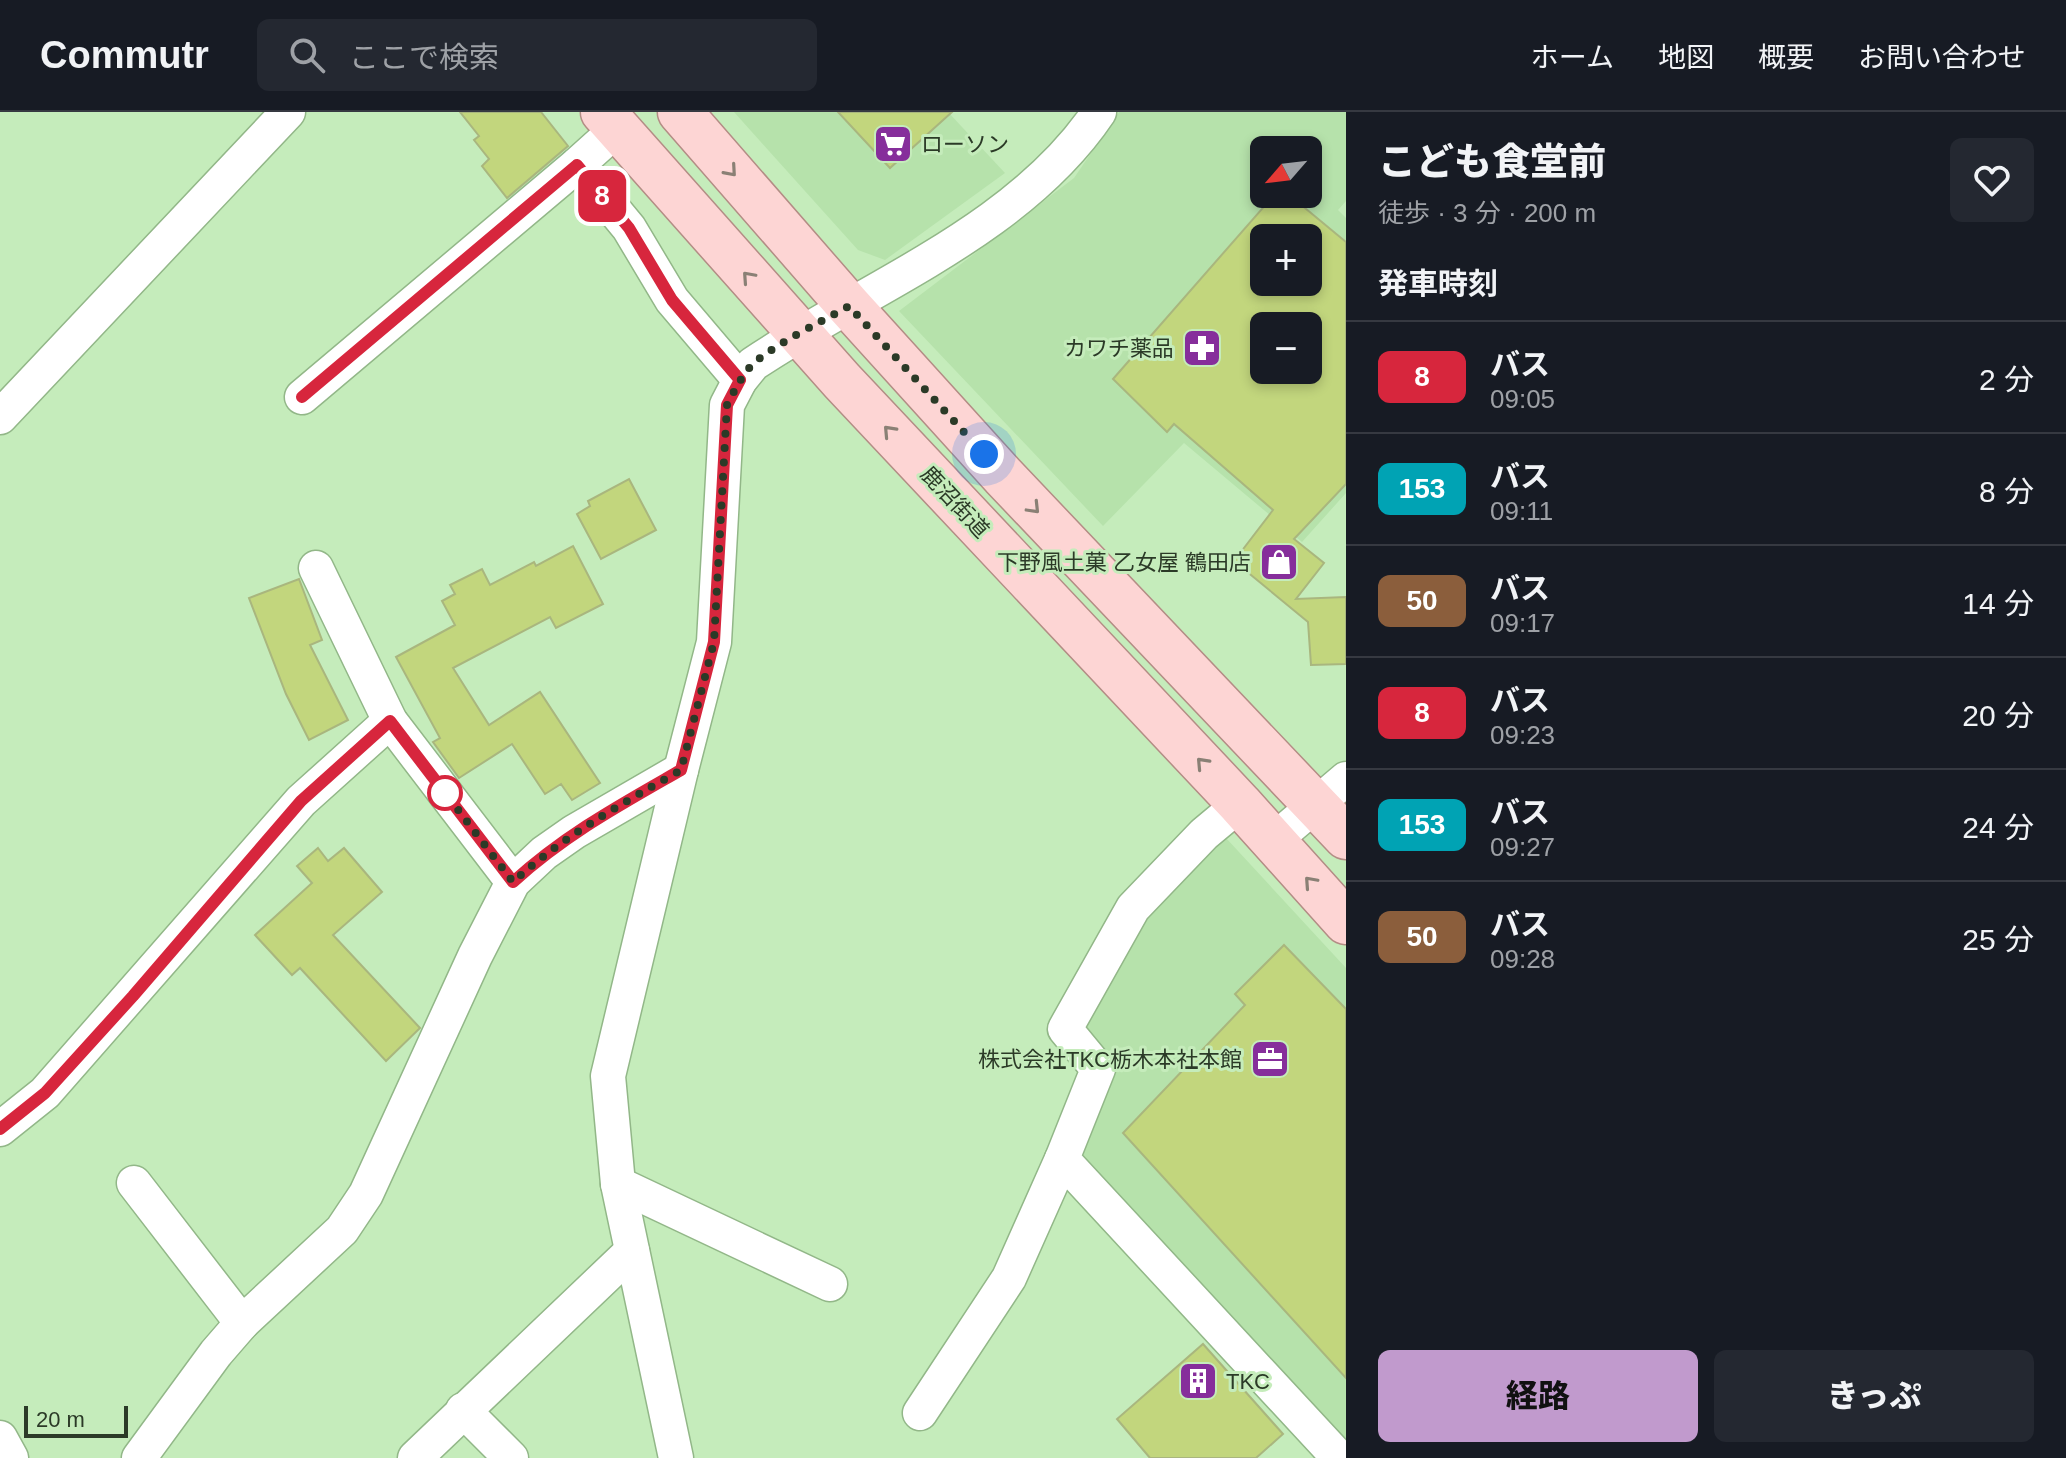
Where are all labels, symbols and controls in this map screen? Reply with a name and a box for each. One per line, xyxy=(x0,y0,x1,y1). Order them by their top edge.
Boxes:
search box xyxy=(257,19,817,91)
icon: search xyxy=(285,33,329,77)
text: Commutr xyxy=(40,34,209,76)
text: ここで検索 xyxy=(349,41,499,74)
text: ホーム xyxy=(1531,42,1614,73)
text: 地図 xyxy=(1658,42,1714,73)
text: 概要 xyxy=(1758,42,1814,73)
text: お問い合わせ xyxy=(1858,42,2026,73)
supermarket icon: ローソン xyxy=(872,123,914,165)
place label: ローソン xyxy=(921,132,1009,157)
north arrow xyxy=(1250,136,1322,208)
map controls xyxy=(1250,136,1322,384)
button: heart xyxy=(1950,138,2034,222)
text: こども食堂前 xyxy=(1378,141,1606,183)
one-way arrow xyxy=(722,161,736,176)
line badge: 8 xyxy=(576,170,628,222)
text: 8 xyxy=(594,180,610,211)
text: 徒歩 · 3 分 · 200 m xyxy=(1378,198,1596,228)
button: + xyxy=(1250,224,1322,296)
text: 発車時刻 xyxy=(1378,267,1498,300)
one-way arrow xyxy=(743,271,758,286)
button: − xyxy=(1250,312,1322,384)
pharmacy icon: カワチ薬品 xyxy=(1181,327,1223,369)
place label: カワチ薬品 xyxy=(1064,336,1174,361)
text: バス xyxy=(1490,348,1550,381)
text: 8 xyxy=(1414,361,1430,392)
text: 2 分 xyxy=(1979,363,2034,396)
text: 09:05 xyxy=(1490,384,1555,414)
one-way arrow xyxy=(885,426,899,441)
your location xyxy=(964,434,1004,474)
text: バス xyxy=(1490,460,1550,493)
street label: 鹿沼街道 xyxy=(916,461,994,543)
text: 153 xyxy=(1399,473,1445,504)
text: 8 分 xyxy=(1979,475,2034,508)
text: 09:11 xyxy=(1490,496,1553,526)
one-way arrow xyxy=(1025,499,1039,513)
shop icon: 下野風土菓 乙女屋 鶴田店 xyxy=(1258,541,1300,583)
place label: 下野風土菓 乙女屋 鶴田店 xyxy=(997,550,1251,575)
text: バス xyxy=(1490,572,1550,605)
text: 50 xyxy=(1406,585,1438,616)
text: 14 分 xyxy=(1962,587,2034,620)
text: 09:17 xyxy=(1490,608,1555,638)
text: バス xyxy=(1490,684,1550,717)
text: 8 xyxy=(1414,697,1430,728)
text: 20 分 xyxy=(1962,699,2034,732)
text: 09:23 xyxy=(1490,720,1555,750)
one-way arrow xyxy=(1197,758,1211,773)
unlabelled marker xyxy=(428,776,462,810)
text: バス xyxy=(1490,796,1550,829)
text: 153 xyxy=(1399,809,1445,840)
text: 24 分 xyxy=(1962,811,2034,844)
text: 09:27 xyxy=(1490,832,1555,862)
one-way arrow xyxy=(1305,876,1319,891)
text: バス xyxy=(1490,908,1550,941)
text: 50 xyxy=(1406,921,1438,952)
text: 25 分 xyxy=(1962,923,2034,956)
text: 09:28 xyxy=(1490,944,1555,974)
office icon: 株式会社TKC栃木本社本館 xyxy=(1249,1038,1291,1080)
place label: 株式会社TKC栃木本社本館 xyxy=(978,1047,1242,1072)
button: 経路 xyxy=(1378,1350,1698,1442)
button: きっぷ xyxy=(1714,1350,2034,1442)
building icon: TKC xyxy=(1177,1360,1219,1402)
place label: TKC xyxy=(1226,1369,1270,1394)
scale bar xyxy=(24,1402,128,1438)
text: 20 m xyxy=(36,1407,85,1432)

